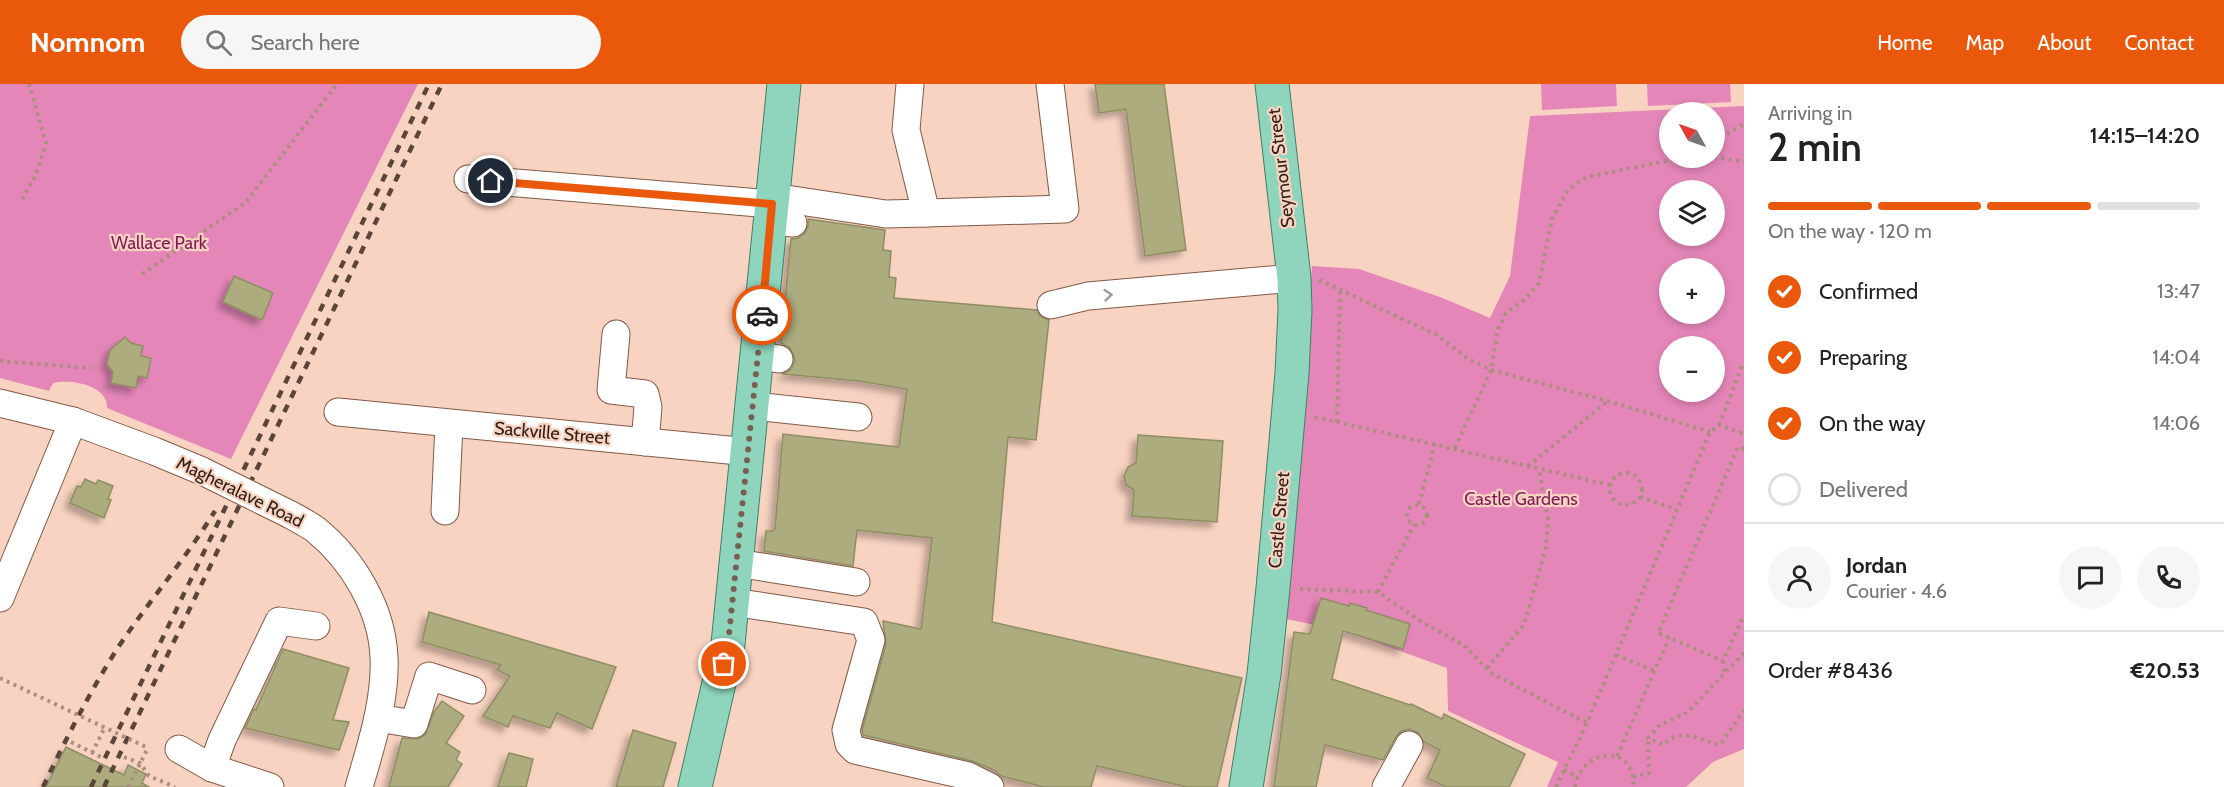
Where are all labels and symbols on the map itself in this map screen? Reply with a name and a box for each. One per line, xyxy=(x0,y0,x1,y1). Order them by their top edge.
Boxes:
north arrow xyxy=(1659,102,1725,168)
street label: Seymour Street xyxy=(1263,107,1299,229)
pin xyxy=(465,155,516,206)
park label: Wallace Park xyxy=(111,232,208,254)
courier xyxy=(732,285,792,345)
one-way arrow xyxy=(1104,289,1113,302)
street label: Sackville Street xyxy=(493,417,611,449)
street label: Magheralave Road xyxy=(173,452,307,532)
street label: Castle Street xyxy=(1264,471,1294,569)
park label: Castle Gardens xyxy=(1464,488,1578,510)
pin xyxy=(698,638,749,689)

